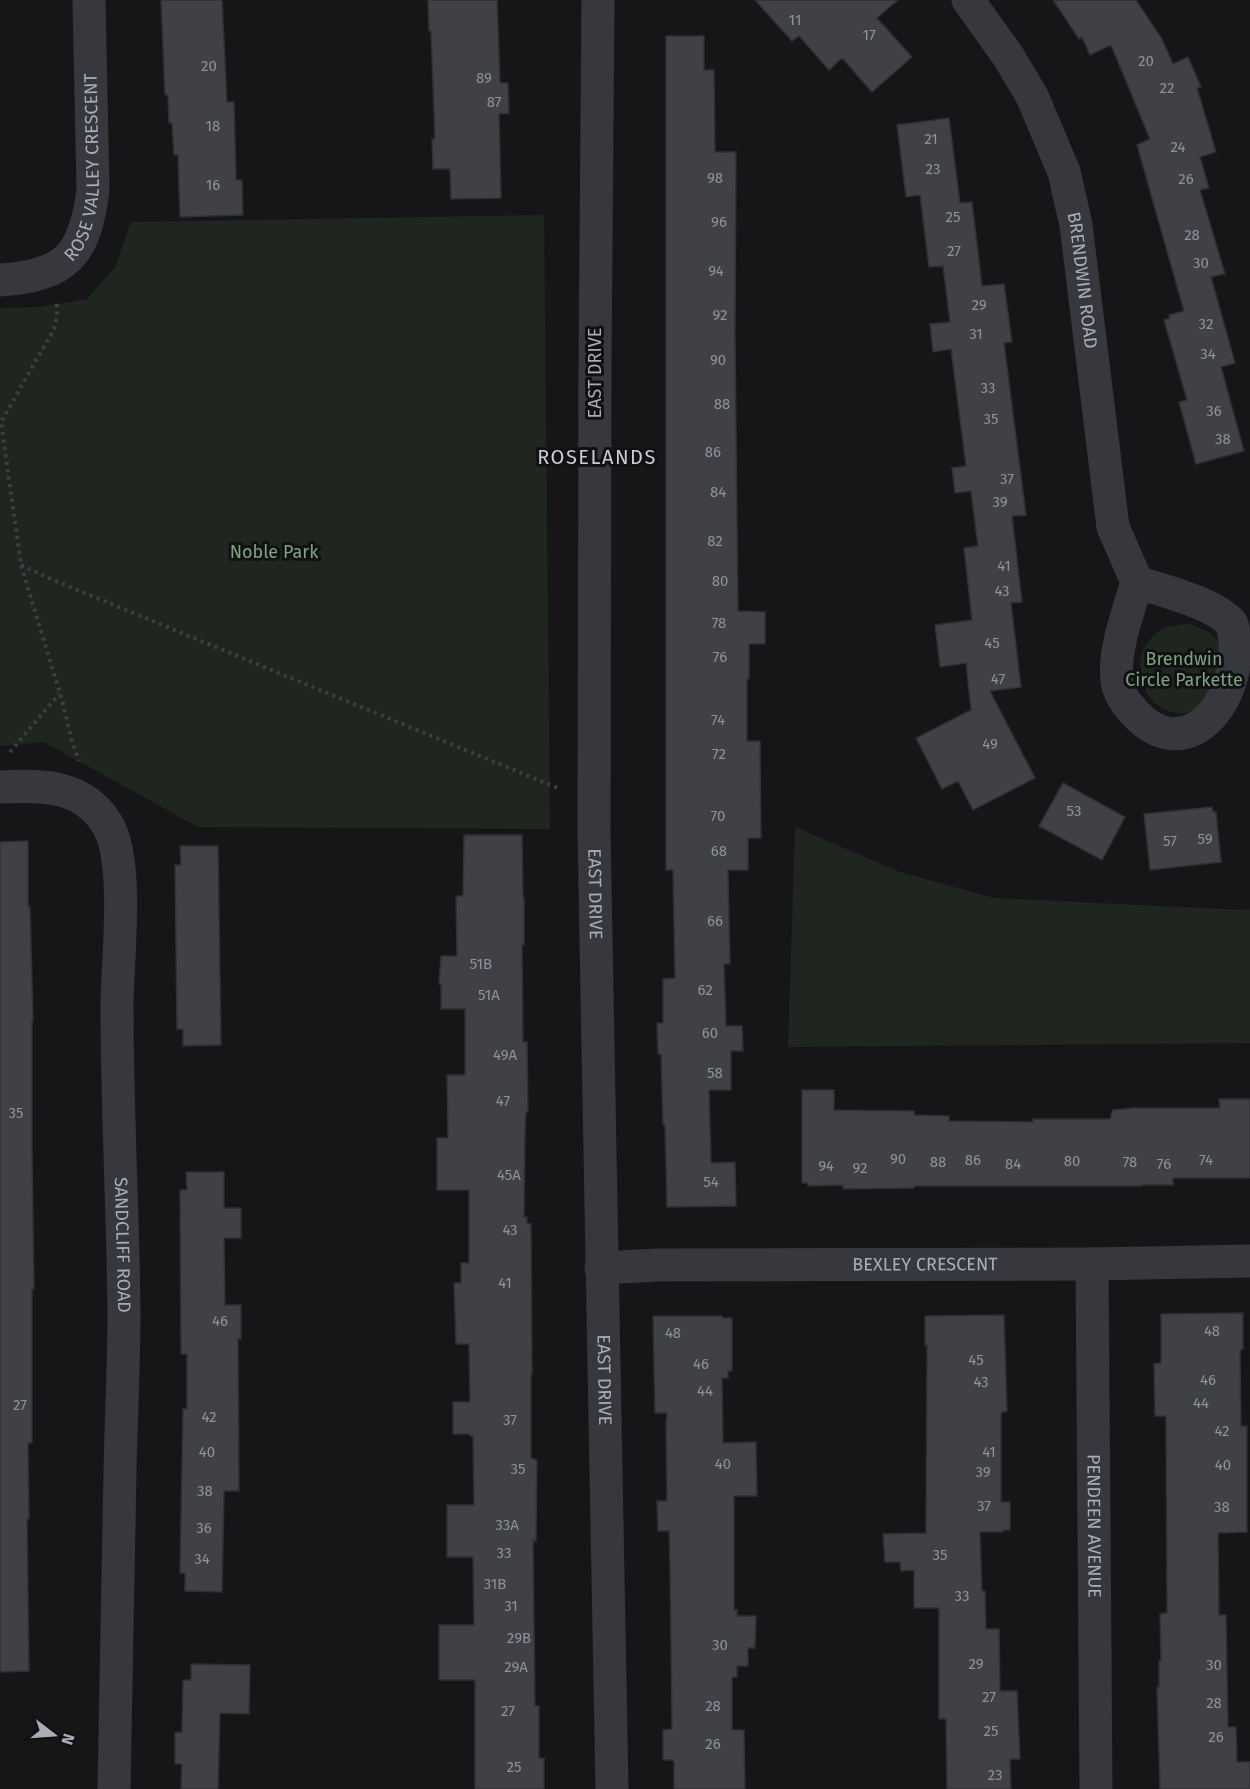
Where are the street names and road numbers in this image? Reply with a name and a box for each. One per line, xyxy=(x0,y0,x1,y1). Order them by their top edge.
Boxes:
street label: ROSE VALLEY CRESCENT xyxy=(59,72,104,266)
street label: BRENDWIN ROAD xyxy=(1062,210,1102,350)
street label: EAST DRIVE xyxy=(584,328,606,418)
street label: EAST DRIVE xyxy=(583,848,607,940)
street label: SANDCLIFF ROAD xyxy=(110,1177,135,1313)
street label: BEXLEY CRESCENT xyxy=(852,1253,998,1276)
street label: EAST DRIVE xyxy=(592,1334,616,1426)
street label: PENDEEN AVENUE xyxy=(1082,1454,1106,1598)

